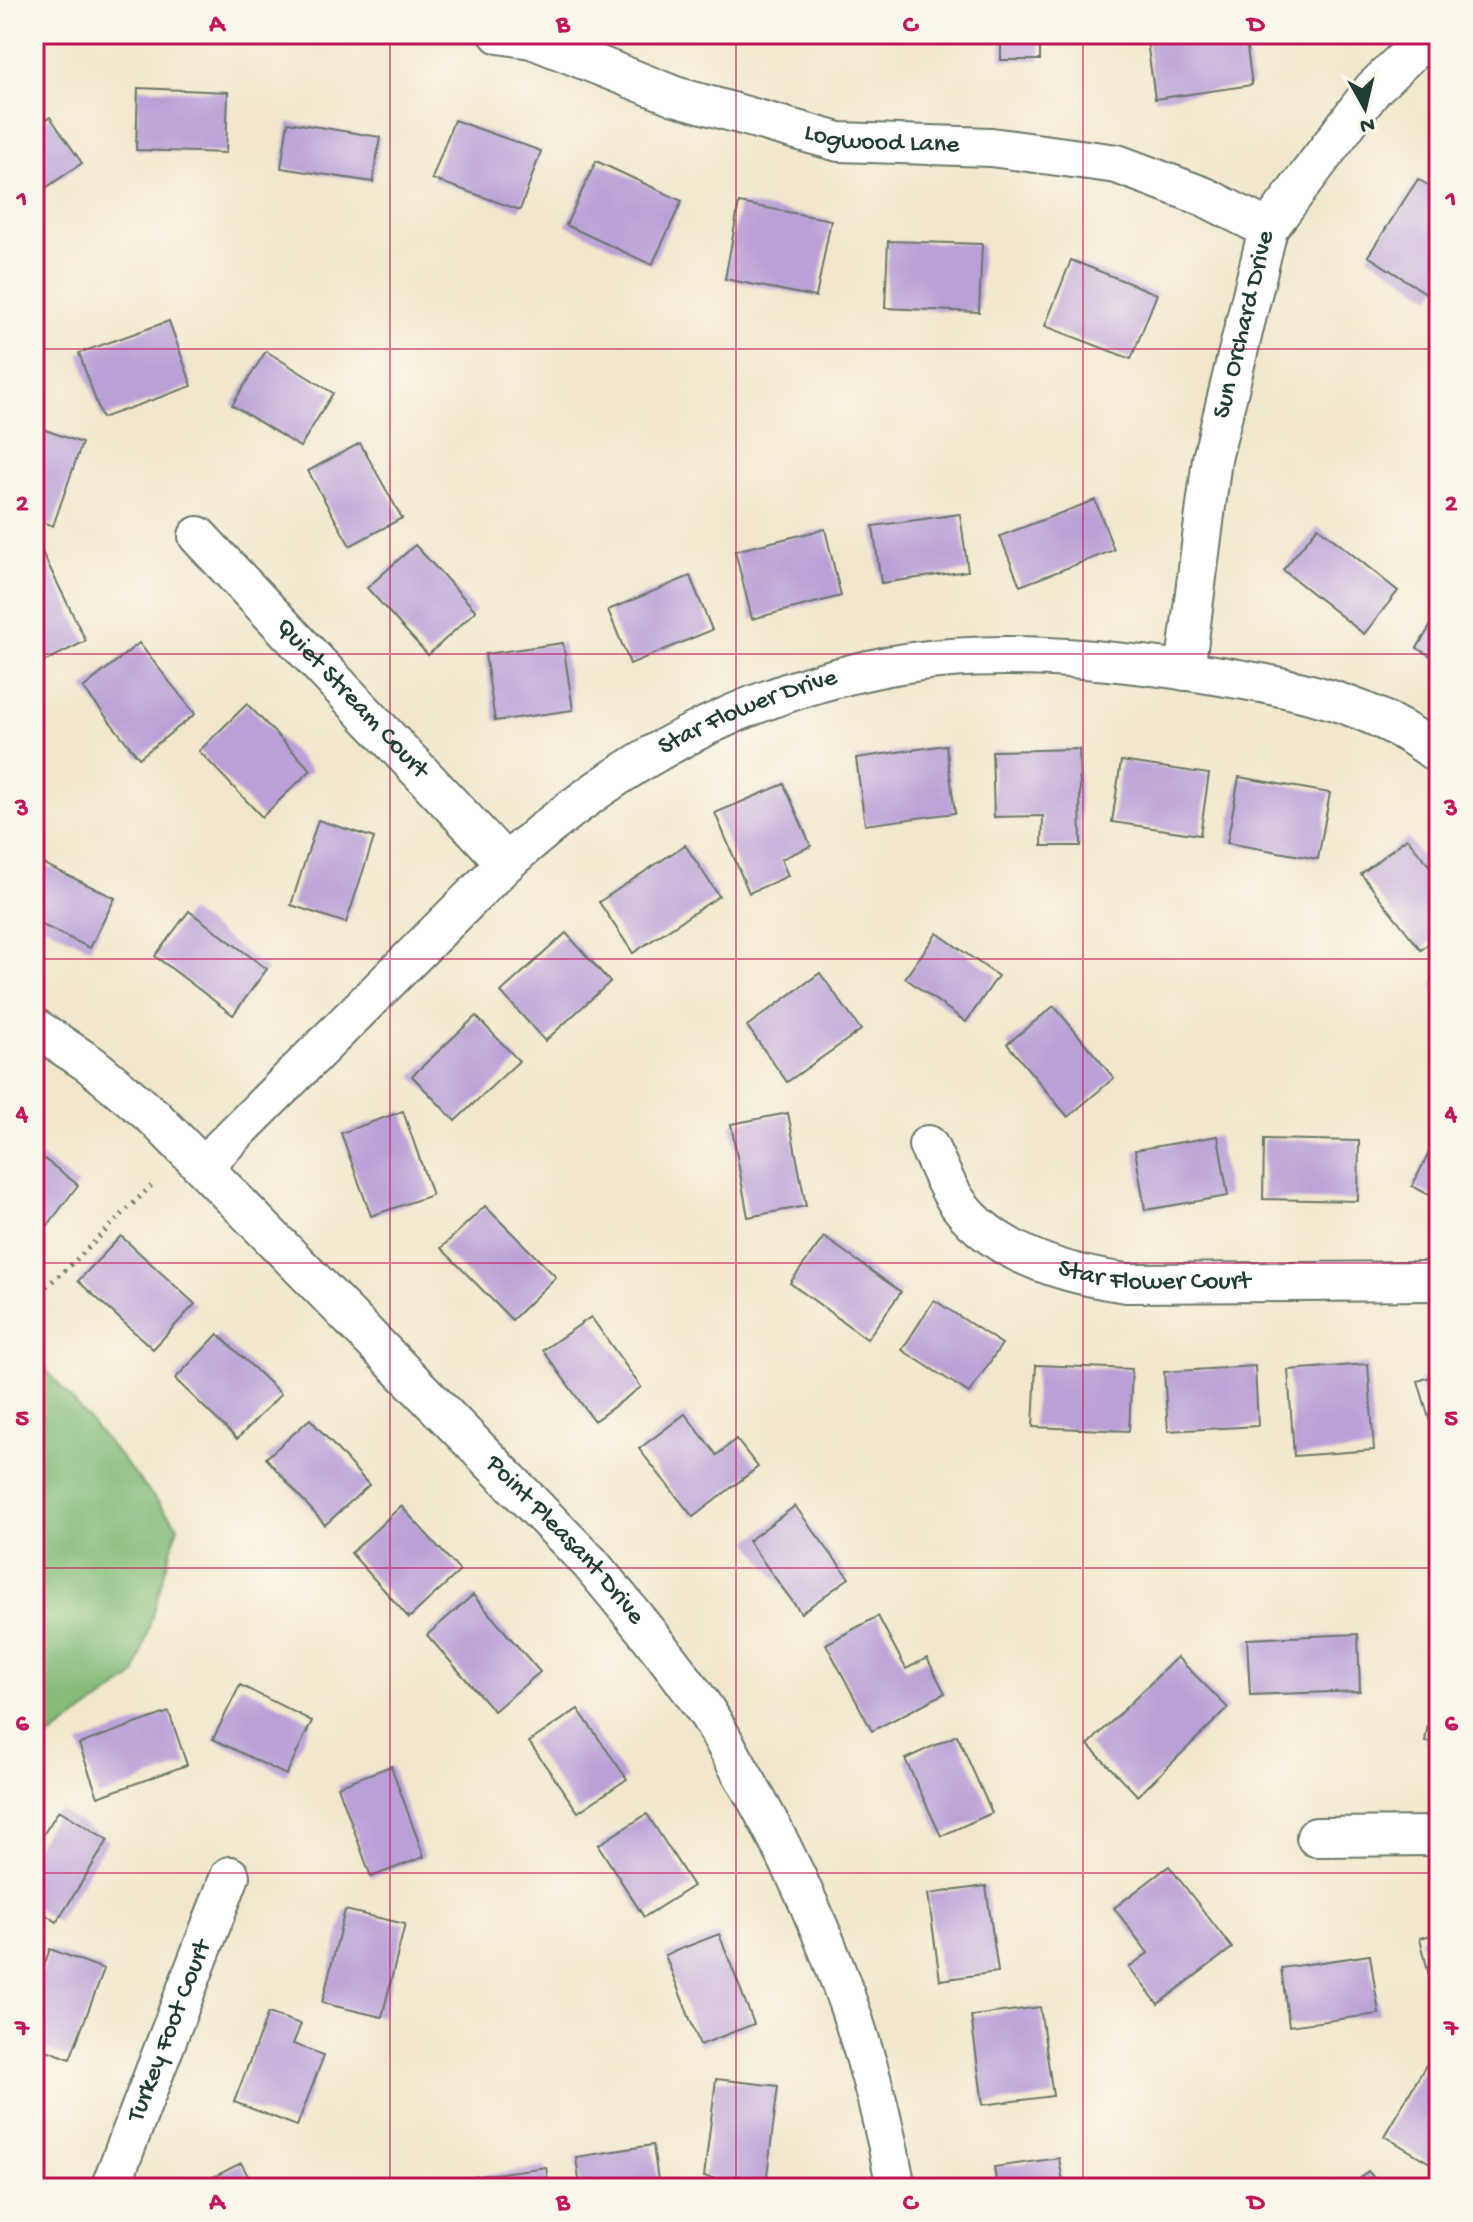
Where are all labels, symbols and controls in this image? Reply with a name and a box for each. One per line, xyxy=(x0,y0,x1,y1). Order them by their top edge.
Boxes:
text: A xyxy=(208,11,226,42)
text: B xyxy=(555,11,571,42)
text: C xyxy=(903,11,920,42)
text: D xyxy=(1246,11,1266,42)
north arrow xyxy=(1325,68,1405,148)
text: N xyxy=(1358,110,1376,138)
street label: Logwood Lane xyxy=(800,117,960,161)
text: 1 xyxy=(16,186,27,217)
text: 1 xyxy=(1445,186,1456,217)
street label: Sun Orchard Drive xyxy=(1207,227,1283,422)
text: 2 xyxy=(16,490,29,521)
text: 2 xyxy=(1445,490,1458,521)
street label: Quiet Stream Court xyxy=(268,612,436,788)
street label: Star Flower Drive xyxy=(653,663,841,763)
text: 3 xyxy=(14,795,29,826)
text: 3 xyxy=(1443,795,1458,826)
text: 4 xyxy=(15,1100,29,1131)
text: 4 xyxy=(1444,1100,1458,1131)
street label: Star Flower Court xyxy=(1054,1253,1253,1299)
text: 5 xyxy=(15,1405,29,1436)
text: 5 xyxy=(1444,1405,1458,1436)
street label: Point Pleasant Drive xyxy=(477,1448,651,1632)
text: 6 xyxy=(15,1710,29,1741)
text: 6 xyxy=(1444,1710,1458,1741)
street label: Turkey Foot Court xyxy=(121,1934,220,2128)
text: 7 xyxy=(13,2015,30,2046)
text: 7 xyxy=(1442,2015,1459,2046)
text: A xyxy=(208,2189,226,2220)
text: B xyxy=(555,2189,571,2220)
text: C xyxy=(903,2189,920,2220)
text: D xyxy=(1246,2189,1266,2220)

